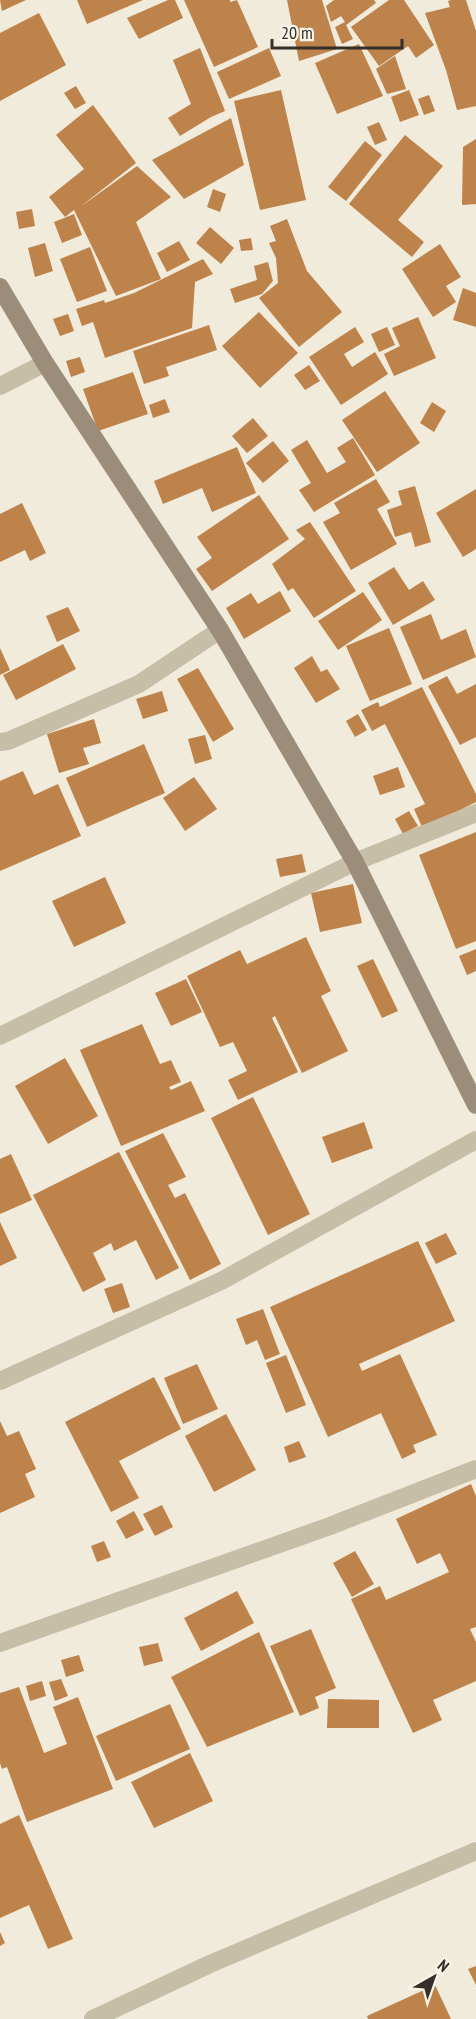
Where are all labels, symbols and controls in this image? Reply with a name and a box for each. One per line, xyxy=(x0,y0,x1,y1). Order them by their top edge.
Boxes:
scale bar xyxy=(272,12,402,50)
text: 20 m xyxy=(281,21,313,44)
north arrow xyxy=(404,1947,464,2007)
text: N xyxy=(434,1955,453,1976)

